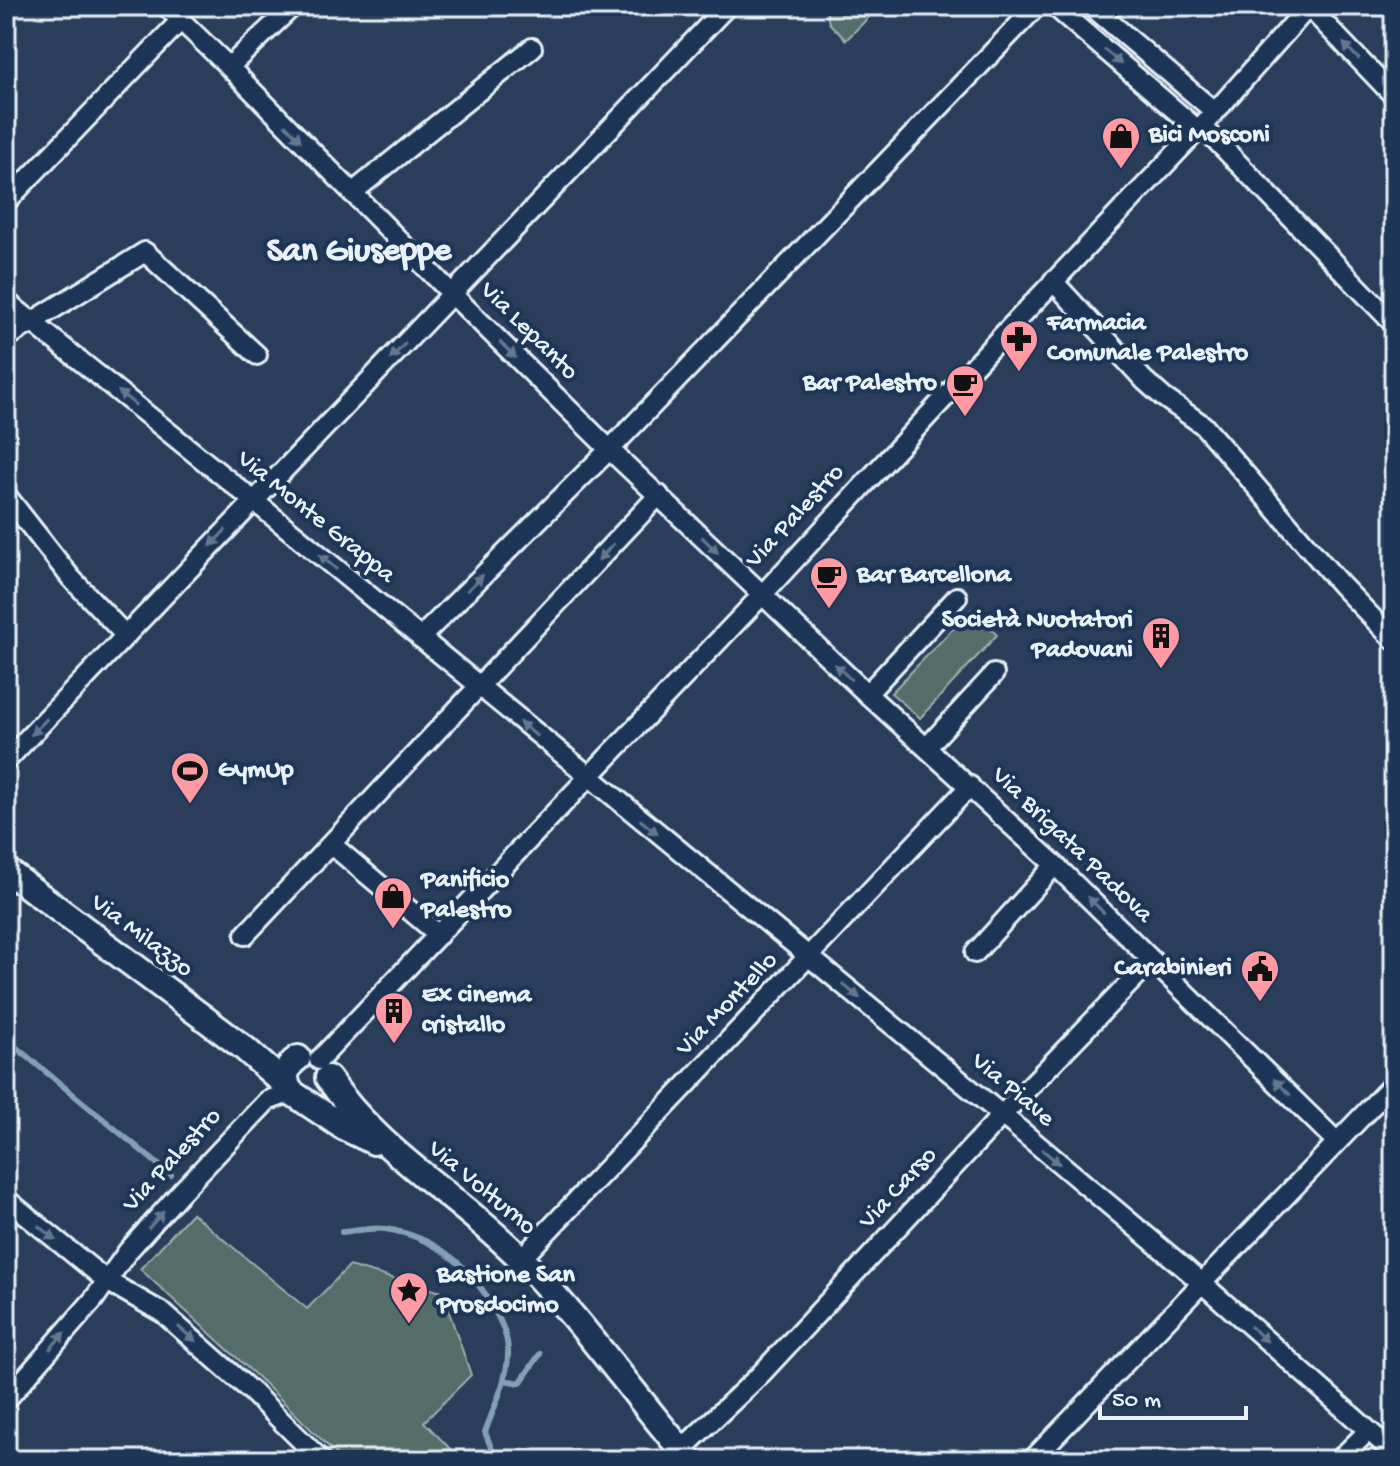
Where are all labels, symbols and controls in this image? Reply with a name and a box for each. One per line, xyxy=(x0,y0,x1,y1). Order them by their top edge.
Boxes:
one-way arrow xyxy=(1343,42,1361,61)
one-way arrow xyxy=(1102,48,1122,65)
shop icon: Bici Mosconi xyxy=(1100,115,1142,170)
place label: Bici Mosconi xyxy=(1148,121,1270,152)
one-way arrow xyxy=(283,123,302,142)
district label: San Giuseppe xyxy=(267,233,453,273)
street label: Via Lepanto xyxy=(471,275,584,388)
place label: Farmacia Comunale Palestro xyxy=(1046,309,1249,370)
pharmacy icon: Farmacia Comunale Palestro xyxy=(998,318,1040,373)
one-way arrow xyxy=(498,340,517,358)
one-way arrow xyxy=(389,341,408,360)
cafe icon: Bar Palestro xyxy=(944,363,986,418)
place label: Bar Palestro xyxy=(802,369,937,400)
one-way arrow xyxy=(117,390,137,407)
street label: Via Monte Grappa xyxy=(229,444,402,592)
street label: Via Palestro xyxy=(739,458,852,576)
one-way arrow xyxy=(210,528,228,547)
one-way arrow xyxy=(700,536,719,554)
one-way arrow xyxy=(597,542,616,561)
one-way arrow xyxy=(318,554,339,571)
cafe icon: Bar Barcellona xyxy=(808,555,850,610)
place label: Bar Barcellona xyxy=(856,561,1013,592)
one-way arrow xyxy=(465,574,484,592)
place label: Società Nuotatori Padovani xyxy=(942,606,1133,667)
building icon: Società Nuotatori Padovani xyxy=(1140,615,1182,670)
one-way arrow xyxy=(834,663,853,681)
one-way arrow xyxy=(30,717,49,736)
one-way arrow xyxy=(518,720,539,737)
sports icon: GymUp xyxy=(169,750,211,805)
place label: GymUp xyxy=(218,756,294,787)
street label: Via Brigata Padova xyxy=(983,760,1159,932)
one-way arrow xyxy=(639,818,659,835)
place label: Panificio Palestro xyxy=(419,866,512,927)
shop icon: Panificio Palestro xyxy=(372,875,414,930)
street label: Via Milazzo xyxy=(83,888,199,986)
one-way arrow xyxy=(1087,896,1106,915)
street label: Via Montello xyxy=(670,946,786,1065)
public building icon: Carabinieri xyxy=(1239,948,1281,1003)
place label: Carabinieri xyxy=(1114,954,1232,985)
place label: Ex cinema cristallo xyxy=(422,981,533,1042)
one-way arrow xyxy=(841,982,861,999)
building icon: Ex cinema cristallo xyxy=(373,990,415,1045)
street label: Via Piave xyxy=(963,1046,1061,1135)
one-way arrow xyxy=(1273,1078,1291,1097)
street label: Via Palestro xyxy=(116,1102,229,1220)
street label: Via Volturno xyxy=(420,1134,542,1243)
street label: Via Carso xyxy=(852,1141,945,1237)
one-way arrow xyxy=(1041,1148,1061,1165)
one-way arrow xyxy=(146,1211,164,1230)
one-way arrow xyxy=(37,1224,57,1241)
place label: Bastione San Prosdocimo xyxy=(435,1261,575,1322)
place icon: Bastione San Prosdocimo xyxy=(388,1270,430,1325)
one-way arrow xyxy=(1249,1324,1268,1342)
one-way arrow xyxy=(177,1325,197,1342)
one-way arrow xyxy=(48,1332,66,1351)
scale bar xyxy=(1100,1370,1246,1420)
text: 50 m xyxy=(1112,1387,1161,1416)

